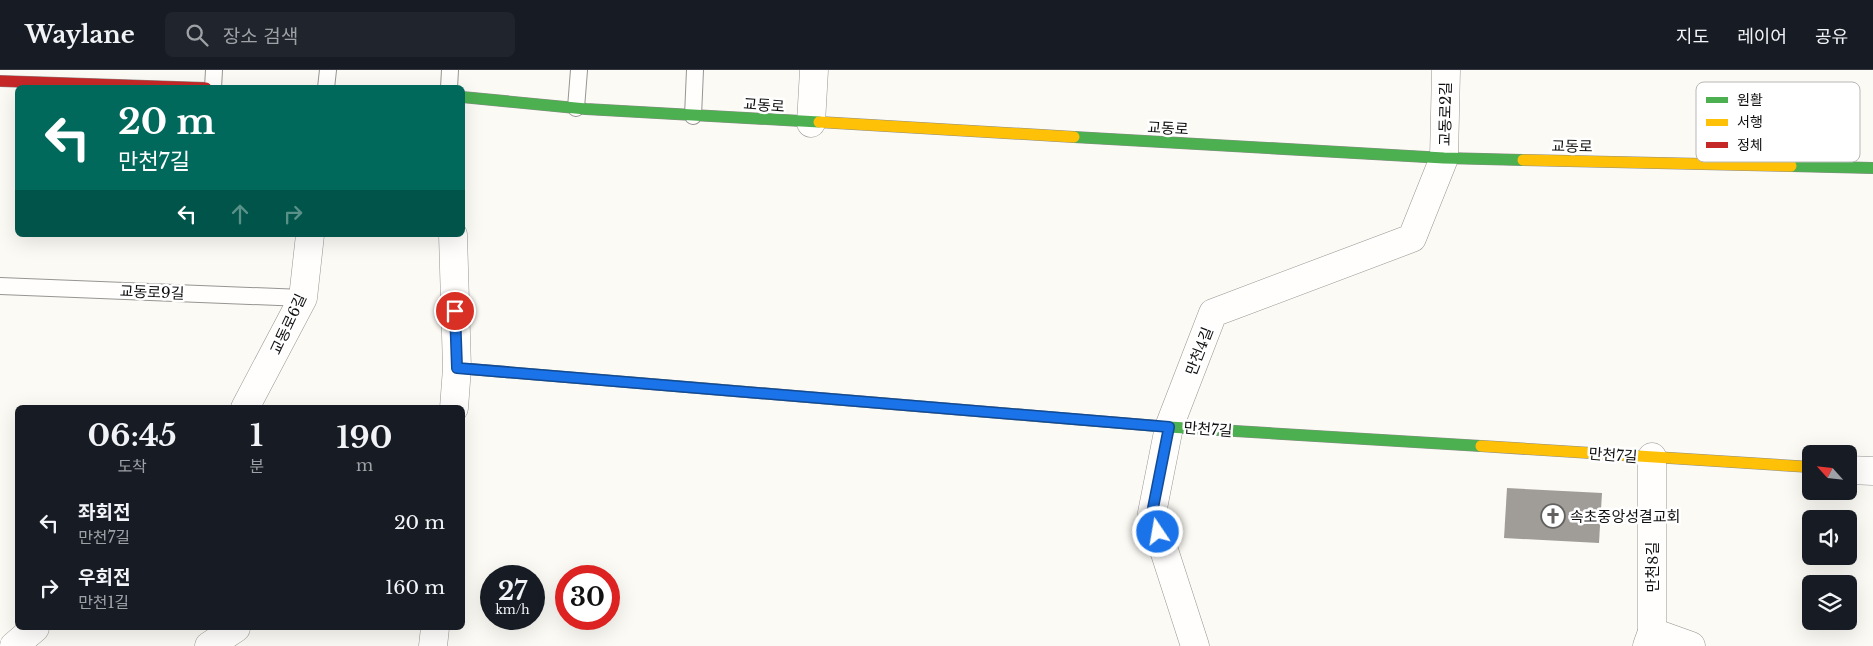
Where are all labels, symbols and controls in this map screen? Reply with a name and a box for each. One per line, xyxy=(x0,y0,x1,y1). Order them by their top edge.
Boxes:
search box xyxy=(165,12,515,57)
text: Waylane xyxy=(25,20,135,49)
icon: search xyxy=(183,21,211,49)
text: 장소 검색 xyxy=(223,25,298,48)
text: 지도 xyxy=(1676,26,1709,48)
text: 레이어 xyxy=(1737,26,1787,48)
text: 공유 xyxy=(1815,26,1848,48)
street label: 교동로2길 xyxy=(1435,82,1455,146)
legend xyxy=(1696,82,1860,162)
text: 원활 xyxy=(1737,91,1763,109)
street label: 교동로 xyxy=(743,94,785,116)
text: 20 m xyxy=(118,100,215,143)
icon: left xyxy=(35,105,100,170)
text: 서행 xyxy=(1737,113,1763,131)
street label: 교동로 xyxy=(1147,117,1189,139)
street label: 교동로 xyxy=(1551,136,1593,156)
text: 정체 xyxy=(1737,136,1763,154)
text: 만천7길 xyxy=(118,148,190,175)
icon: left xyxy=(173,200,201,228)
icon: ahead xyxy=(226,200,254,228)
icon: right xyxy=(279,200,307,228)
street label: 교동로9길 xyxy=(119,281,185,303)
pin xyxy=(434,290,476,332)
street label: 교동로6길 xyxy=(266,291,310,357)
icon: arrive xyxy=(441,297,469,325)
street label: 만천4길 xyxy=(1181,324,1217,378)
text: 06:45 xyxy=(88,417,177,454)
text: 1 xyxy=(250,417,263,454)
street label: 만천7길 xyxy=(1183,418,1233,440)
text: 190 xyxy=(337,419,392,456)
street label: 만천7길 xyxy=(1588,444,1638,466)
north arrow xyxy=(1802,445,1858,500)
map controls xyxy=(1802,445,1857,630)
text: m xyxy=(356,455,373,475)
text: 도착 xyxy=(117,456,147,476)
text: 분 xyxy=(249,456,264,476)
text: 좌회전 xyxy=(78,501,130,524)
church icon: 속초중앙성결교회 xyxy=(1540,503,1566,529)
position arrow xyxy=(1131,505,1183,557)
place label: 속초중앙성결교회 xyxy=(1570,507,1680,526)
icon: left xyxy=(35,509,63,537)
button: sound xyxy=(1802,510,1857,565)
text: 20 m xyxy=(394,511,445,534)
text: 만천7길 xyxy=(78,527,130,547)
street label: 만천8길 xyxy=(1643,542,1662,592)
speed limit sign: 30 xyxy=(555,565,620,630)
text: 우회전 xyxy=(78,566,130,589)
icon: right xyxy=(35,574,63,602)
button: layers xyxy=(1802,575,1857,630)
text: 160 m xyxy=(385,576,445,599)
text: 27 xyxy=(498,576,527,607)
text: 만천1길 xyxy=(78,592,129,612)
text: km/h xyxy=(495,602,530,617)

